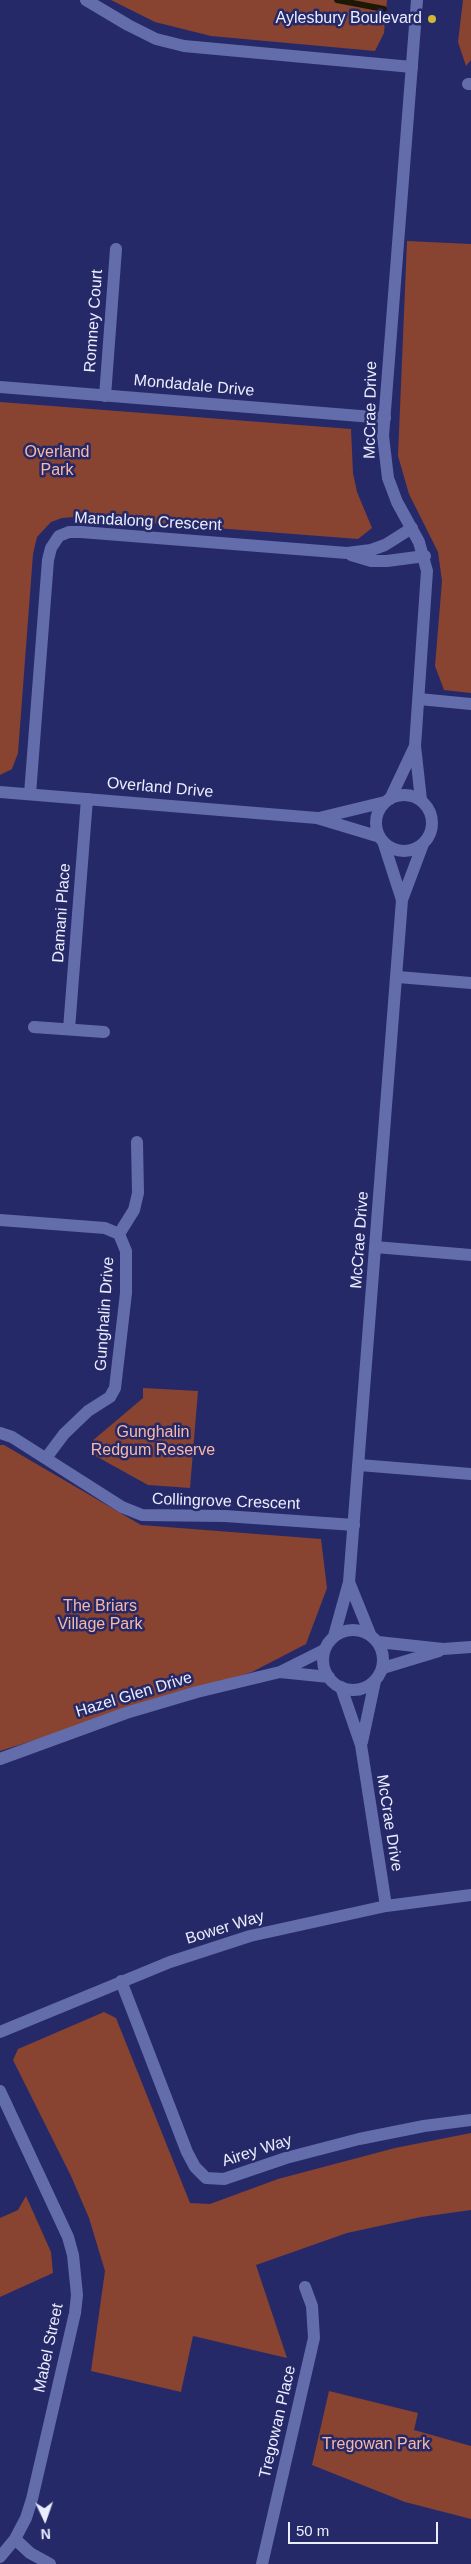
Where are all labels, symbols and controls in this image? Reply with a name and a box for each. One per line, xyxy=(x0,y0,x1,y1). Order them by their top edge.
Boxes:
place label: Aylesbury Boulevard xyxy=(276,9,422,29)
marker: Aylesbury Boulevard xyxy=(426,13,438,25)
street label: Romney Court xyxy=(81,269,107,373)
street label: McCrae Drive xyxy=(361,361,381,459)
street label: Mondadale Drive xyxy=(133,371,255,401)
park label: Overland Park xyxy=(25,443,89,481)
street label: Mandalong Crescent xyxy=(74,509,222,535)
street label: Overland Drive xyxy=(106,774,214,802)
street label: Damani Place xyxy=(49,863,75,963)
street label: McCrae Drive xyxy=(347,1191,373,1289)
street label: Gunghalin Drive xyxy=(91,1256,119,1372)
park label: Gunghalin Redgum Reserve xyxy=(91,1423,215,1461)
street label: Collingrove Crescent xyxy=(151,1490,301,1514)
park label: The Briars Village Park xyxy=(57,1597,143,1635)
street label: Hazel Glen Drive xyxy=(73,1668,195,1722)
street label: McCrae Drive xyxy=(372,1773,406,1873)
street label: Bower Way xyxy=(183,1907,267,1949)
street label: Airey Way xyxy=(220,2131,294,2171)
street label: Mabel Street xyxy=(30,2302,68,2394)
street label: Tregowan Place xyxy=(256,2364,300,2480)
park label: Tregowan Park xyxy=(322,2435,430,2455)
north arrow xyxy=(20,2494,70,2544)
scale bar xyxy=(291,2512,441,2544)
text: 50 m xyxy=(296,2522,329,2539)
text: N xyxy=(40,2526,51,2542)

